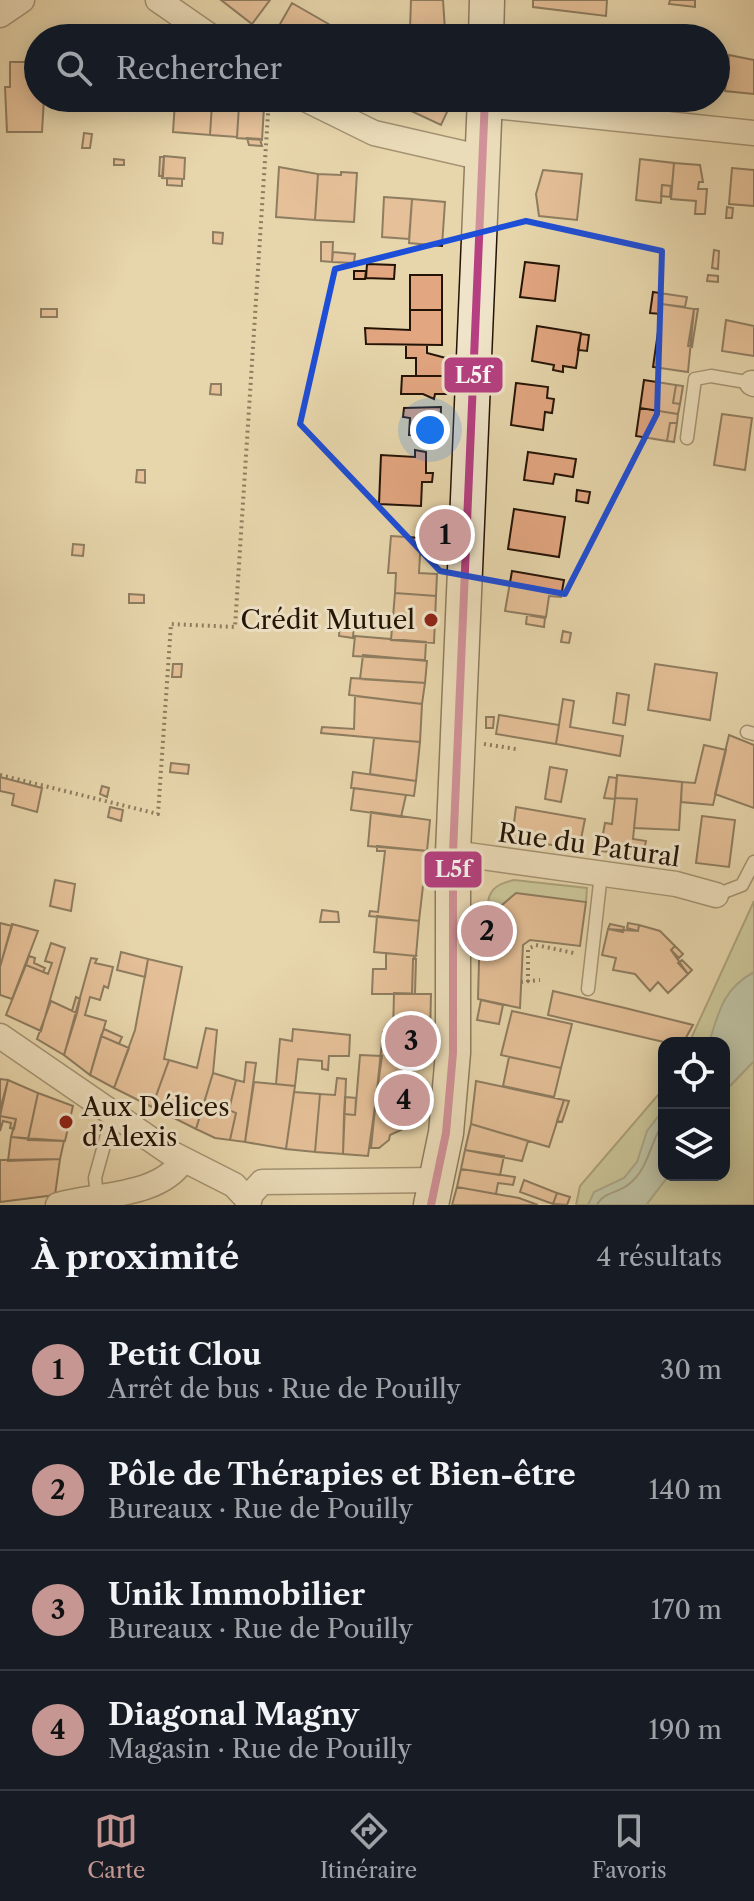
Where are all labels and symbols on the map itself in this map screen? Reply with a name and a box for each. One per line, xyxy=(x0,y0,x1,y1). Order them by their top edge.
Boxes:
line badge: L5f xyxy=(443,356,504,394)
text: L5f xyxy=(455,362,494,389)
your location xyxy=(410,410,450,450)
pin: 1 xyxy=(419,505,471,565)
place label: Crédit Mutuel xyxy=(241,604,415,636)
marker: Crédit Mutuel xyxy=(422,611,440,629)
street label: Rue du Patural xyxy=(496,816,682,874)
line badge: L5f xyxy=(423,850,483,889)
text: L5f xyxy=(435,856,474,883)
pin: 2 xyxy=(461,901,513,961)
pin: 3 xyxy=(385,1011,437,1071)
pin: 4 xyxy=(378,1070,430,1130)
place label: Aux Délices d’Alexis xyxy=(81,1091,229,1153)
marker: Aux Délices d’Alexis xyxy=(57,1113,75,1131)

